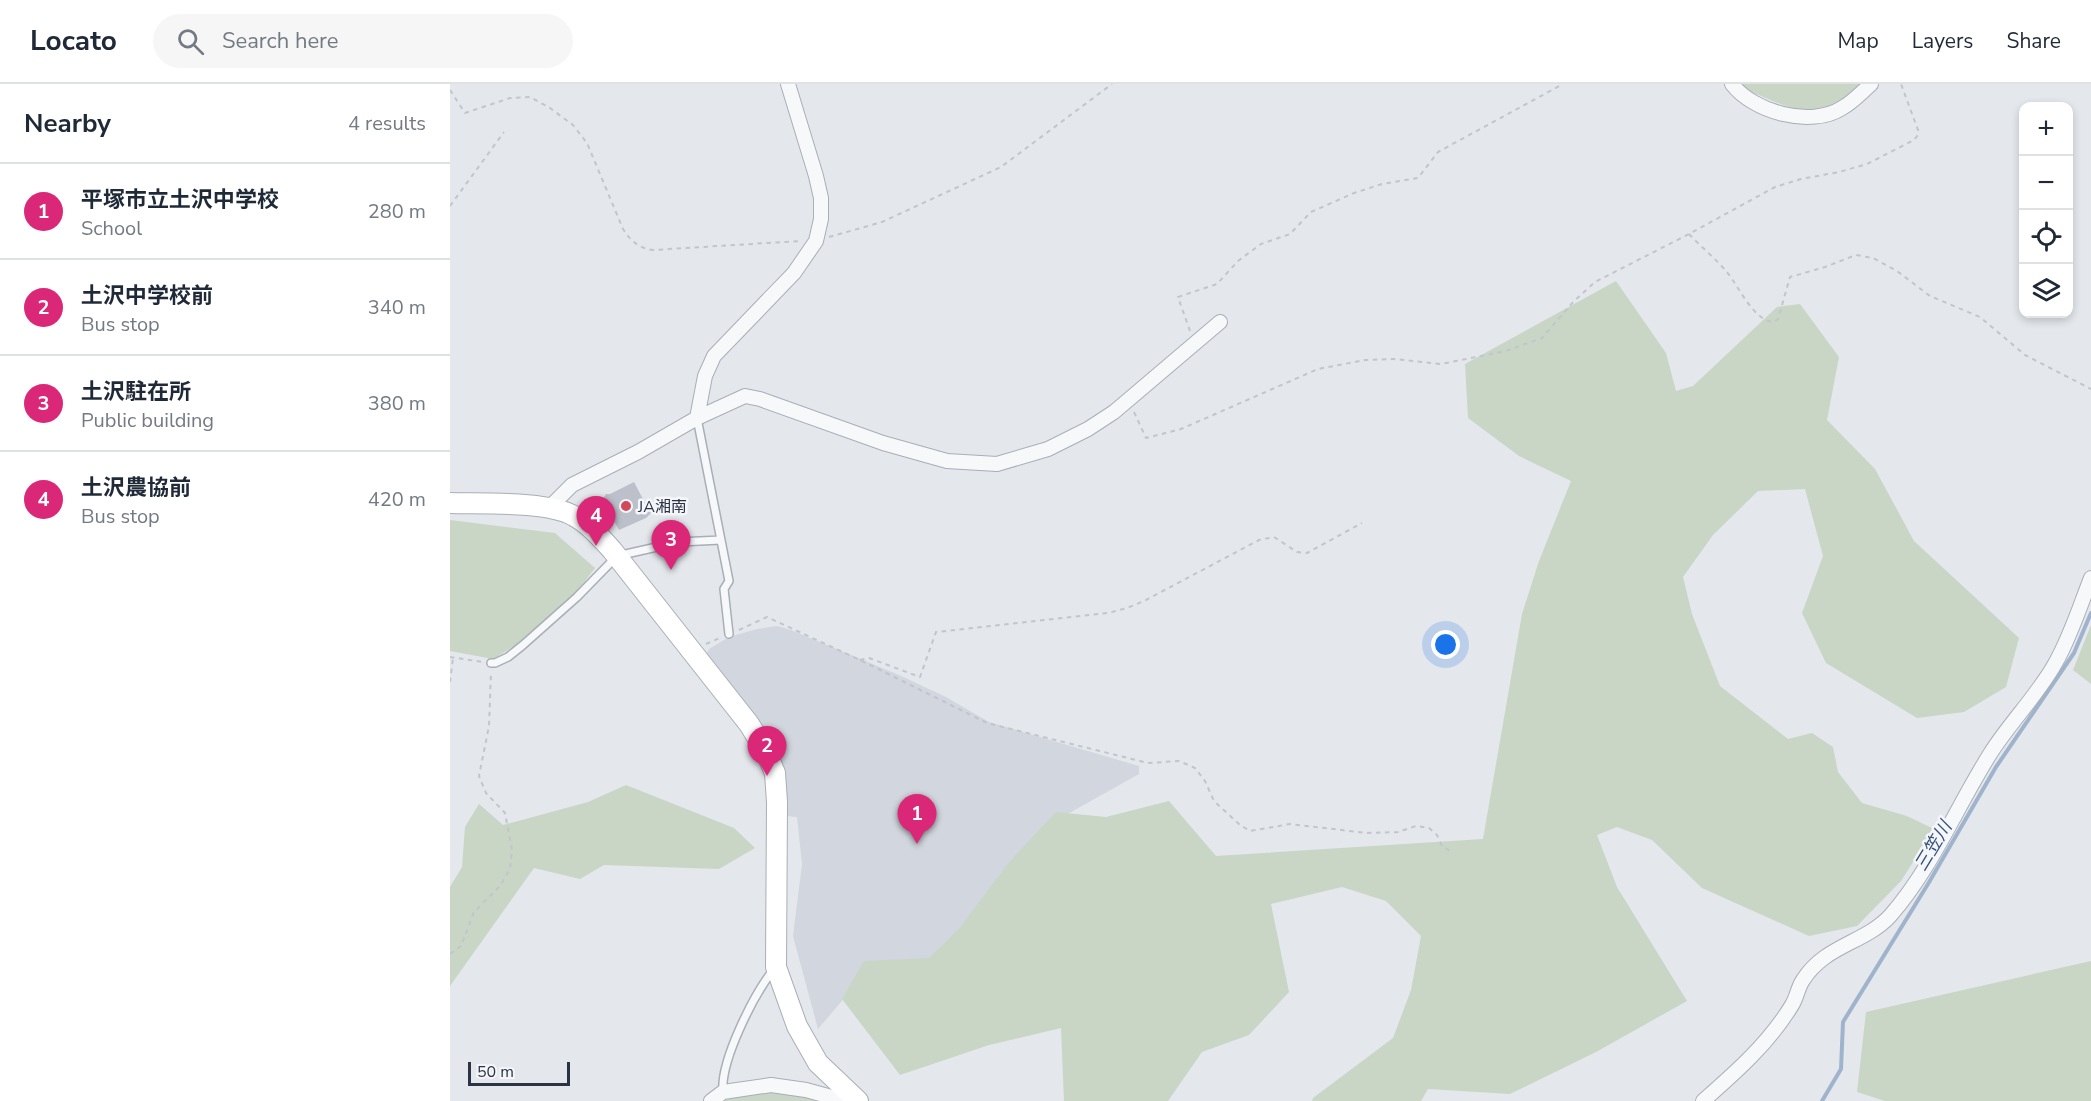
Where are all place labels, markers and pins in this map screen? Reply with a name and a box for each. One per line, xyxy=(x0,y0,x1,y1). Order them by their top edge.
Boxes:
pin: 4 xyxy=(576,496,616,546)
place label: JA湘南 xyxy=(637,496,687,518)
marker: JA湘南 xyxy=(619,499,633,513)
pin: 3 xyxy=(652,520,690,570)
pin: 2 xyxy=(748,726,786,776)
pin: 1 xyxy=(898,794,936,844)

